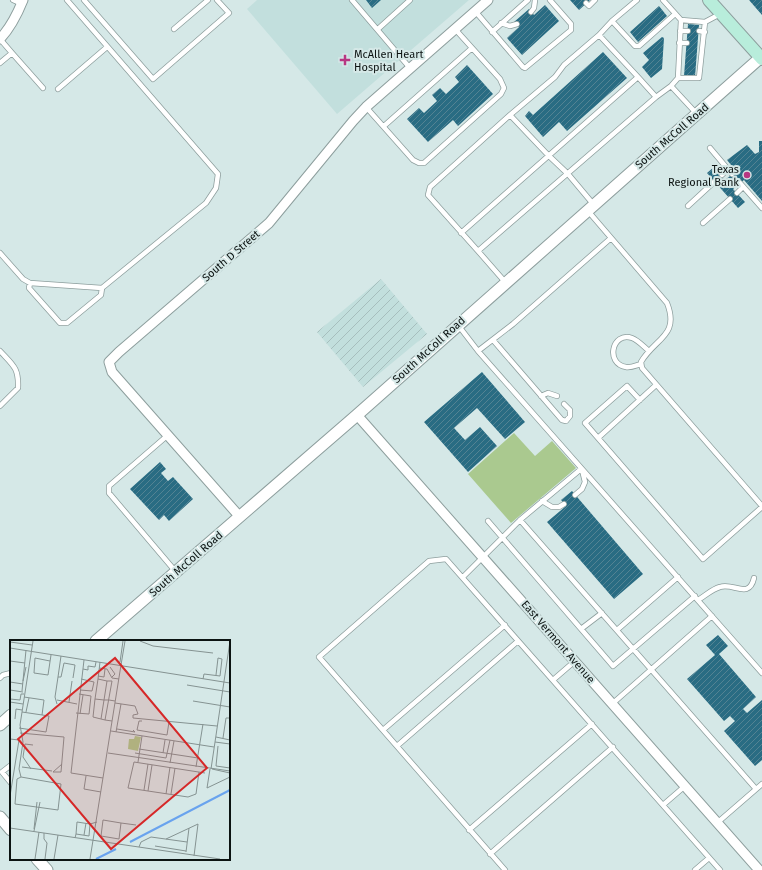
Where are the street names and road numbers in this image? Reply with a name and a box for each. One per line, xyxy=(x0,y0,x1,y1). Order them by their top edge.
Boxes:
street label: South McColl Road xyxy=(633,101,711,171)
street label: South D Street xyxy=(200,227,262,285)
street label: South McColl Road xyxy=(390,314,468,386)
street label: South McColl Road xyxy=(147,529,225,599)
street label: East Vermont Avenue xyxy=(519,598,597,686)

